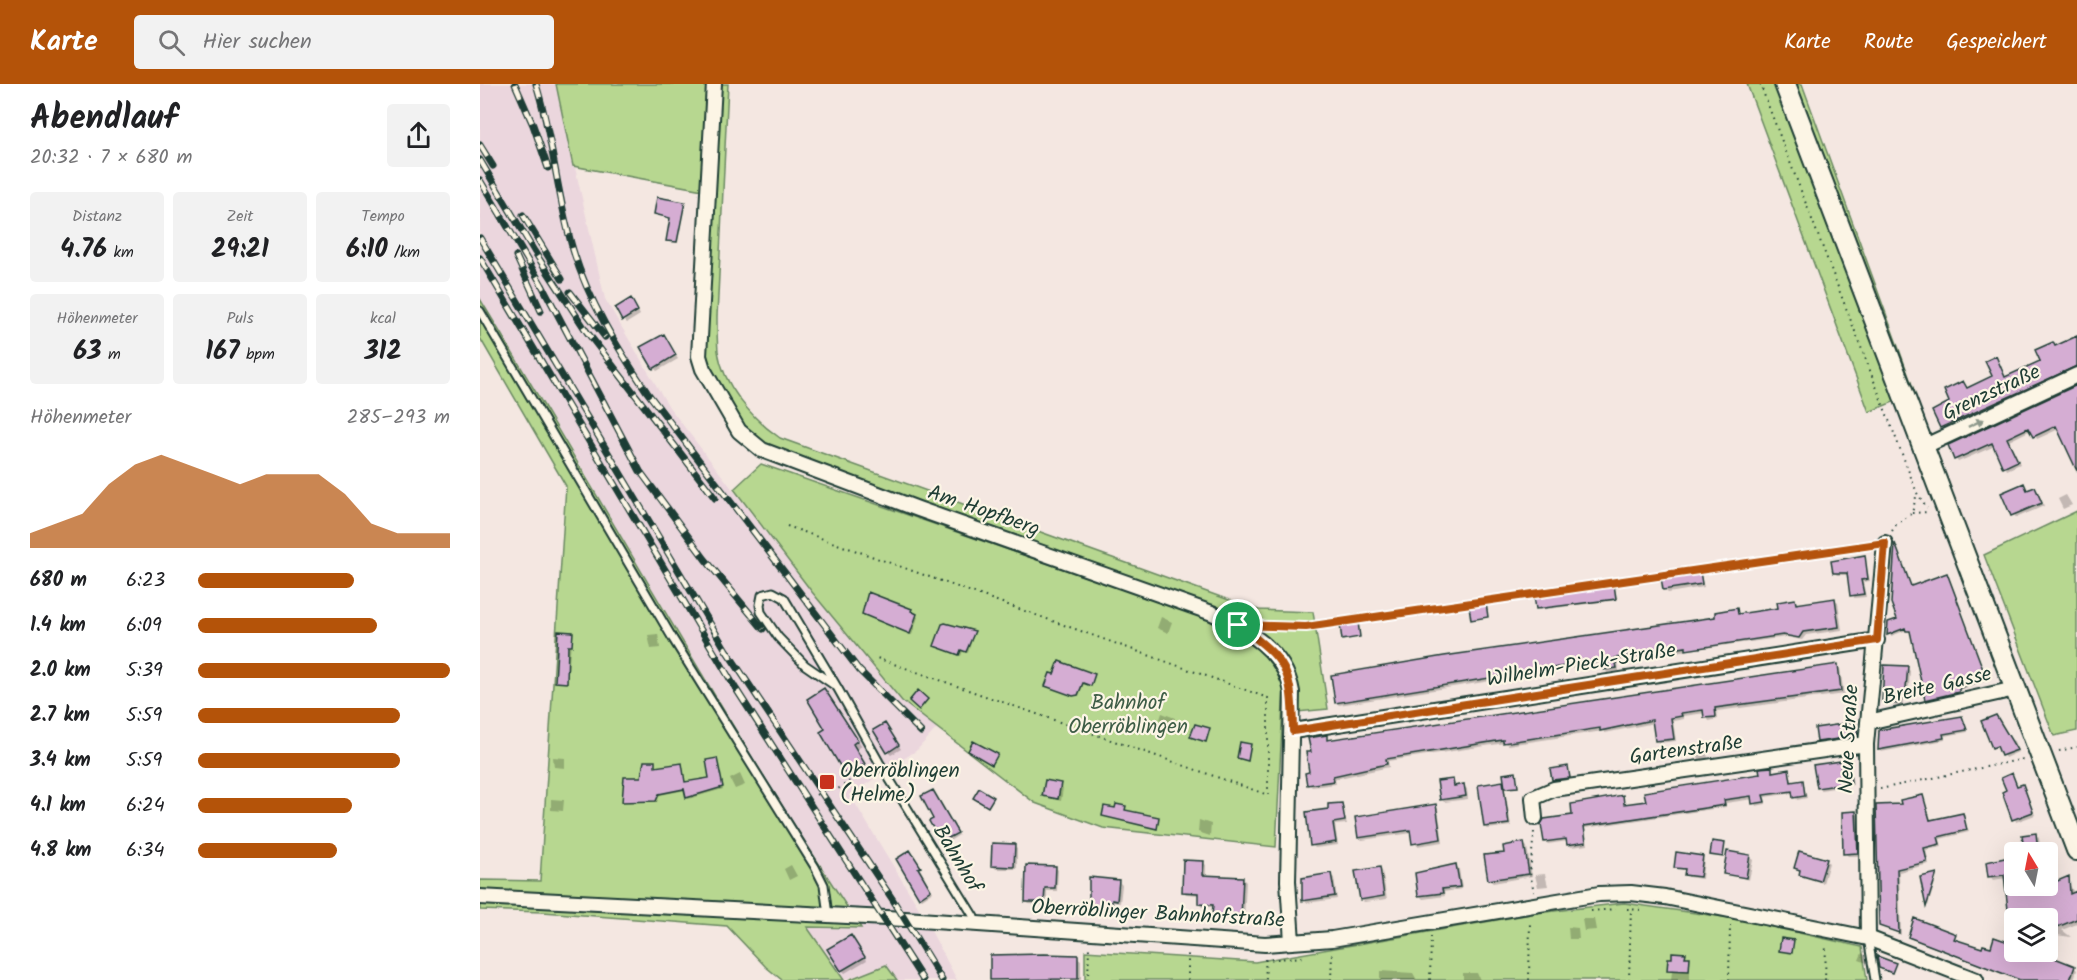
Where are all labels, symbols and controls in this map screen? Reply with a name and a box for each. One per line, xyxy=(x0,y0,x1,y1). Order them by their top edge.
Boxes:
search box xyxy=(134,15,554,69)
text: Karte xyxy=(30,20,98,65)
text: Hier suchen xyxy=(203,25,312,60)
icon: search xyxy=(155,26,188,59)
text: Karte xyxy=(1784,26,1831,59)
text: Route xyxy=(1864,26,1913,59)
text: Gespeichert xyxy=(1946,26,2047,59)
text: Abendlauf xyxy=(30,93,178,146)
button: share xyxy=(387,104,450,167)
text: 20:32 · 7 × 680 m xyxy=(30,142,192,174)
text: Distanz xyxy=(72,204,122,229)
text: Zeit xyxy=(226,204,254,229)
text: Tempo xyxy=(361,204,405,229)
text: 4.76 xyxy=(60,229,107,271)
text: 29:21 xyxy=(211,229,269,271)
text: 6:10 xyxy=(346,229,388,271)
text: km xyxy=(107,240,134,265)
text: /km xyxy=(388,240,420,265)
text: Höhenmeter xyxy=(57,306,137,331)
text: Puls xyxy=(226,306,254,331)
text: kcal xyxy=(370,306,396,331)
text: 63 xyxy=(73,331,102,373)
text: 167 xyxy=(205,331,240,373)
text: 312 xyxy=(364,331,402,373)
text: m xyxy=(102,342,121,367)
text: bpm xyxy=(240,342,275,367)
street label: Grenzstraße xyxy=(1937,356,2047,431)
text: Höhenmeter xyxy=(30,402,131,434)
text: 285–293 m xyxy=(347,402,450,434)
one-way arrow xyxy=(1967,418,1984,427)
street label: Am Hopfberg xyxy=(923,477,1044,546)
text: 680 m xyxy=(30,565,87,597)
text: 6:23 xyxy=(126,565,165,597)
pin xyxy=(1212,599,1263,650)
icon: arrive xyxy=(1221,608,1254,641)
text: 1.4 km xyxy=(30,610,86,642)
text: 6:09 xyxy=(126,610,162,642)
street label: Wilhelm-Pieck-Straße xyxy=(1484,634,1679,697)
text: 2.0 km xyxy=(30,655,91,687)
text: 5:39 xyxy=(126,655,163,687)
street label: Breite Gasse xyxy=(1880,658,1996,715)
street label: Neue Straße xyxy=(1830,683,1869,795)
park label: Bahnhof Oberröblingen xyxy=(1068,687,1188,744)
text: 2.7 km xyxy=(30,700,90,732)
text: 5:59 xyxy=(126,700,162,732)
street label: Gartenstraße xyxy=(1627,726,1745,775)
text: 3.4 km xyxy=(30,745,91,777)
text: 5:59 xyxy=(126,745,162,777)
place label: Oberröblingen (Helme) xyxy=(840,755,960,812)
marker: Oberröblingen (Helme) xyxy=(818,773,836,791)
text: 4.1 km xyxy=(30,790,86,822)
text: 6:24 xyxy=(126,790,165,822)
street label: Bahnhof xyxy=(923,818,991,901)
text: 4.8 km xyxy=(30,835,91,867)
text: 6:34 xyxy=(126,835,164,867)
north arrow xyxy=(2004,842,2058,896)
map controls xyxy=(2004,842,2058,962)
street label: Oberröblinger Bahnhofstraße xyxy=(1030,891,1286,938)
button: layers xyxy=(2004,908,2058,962)

